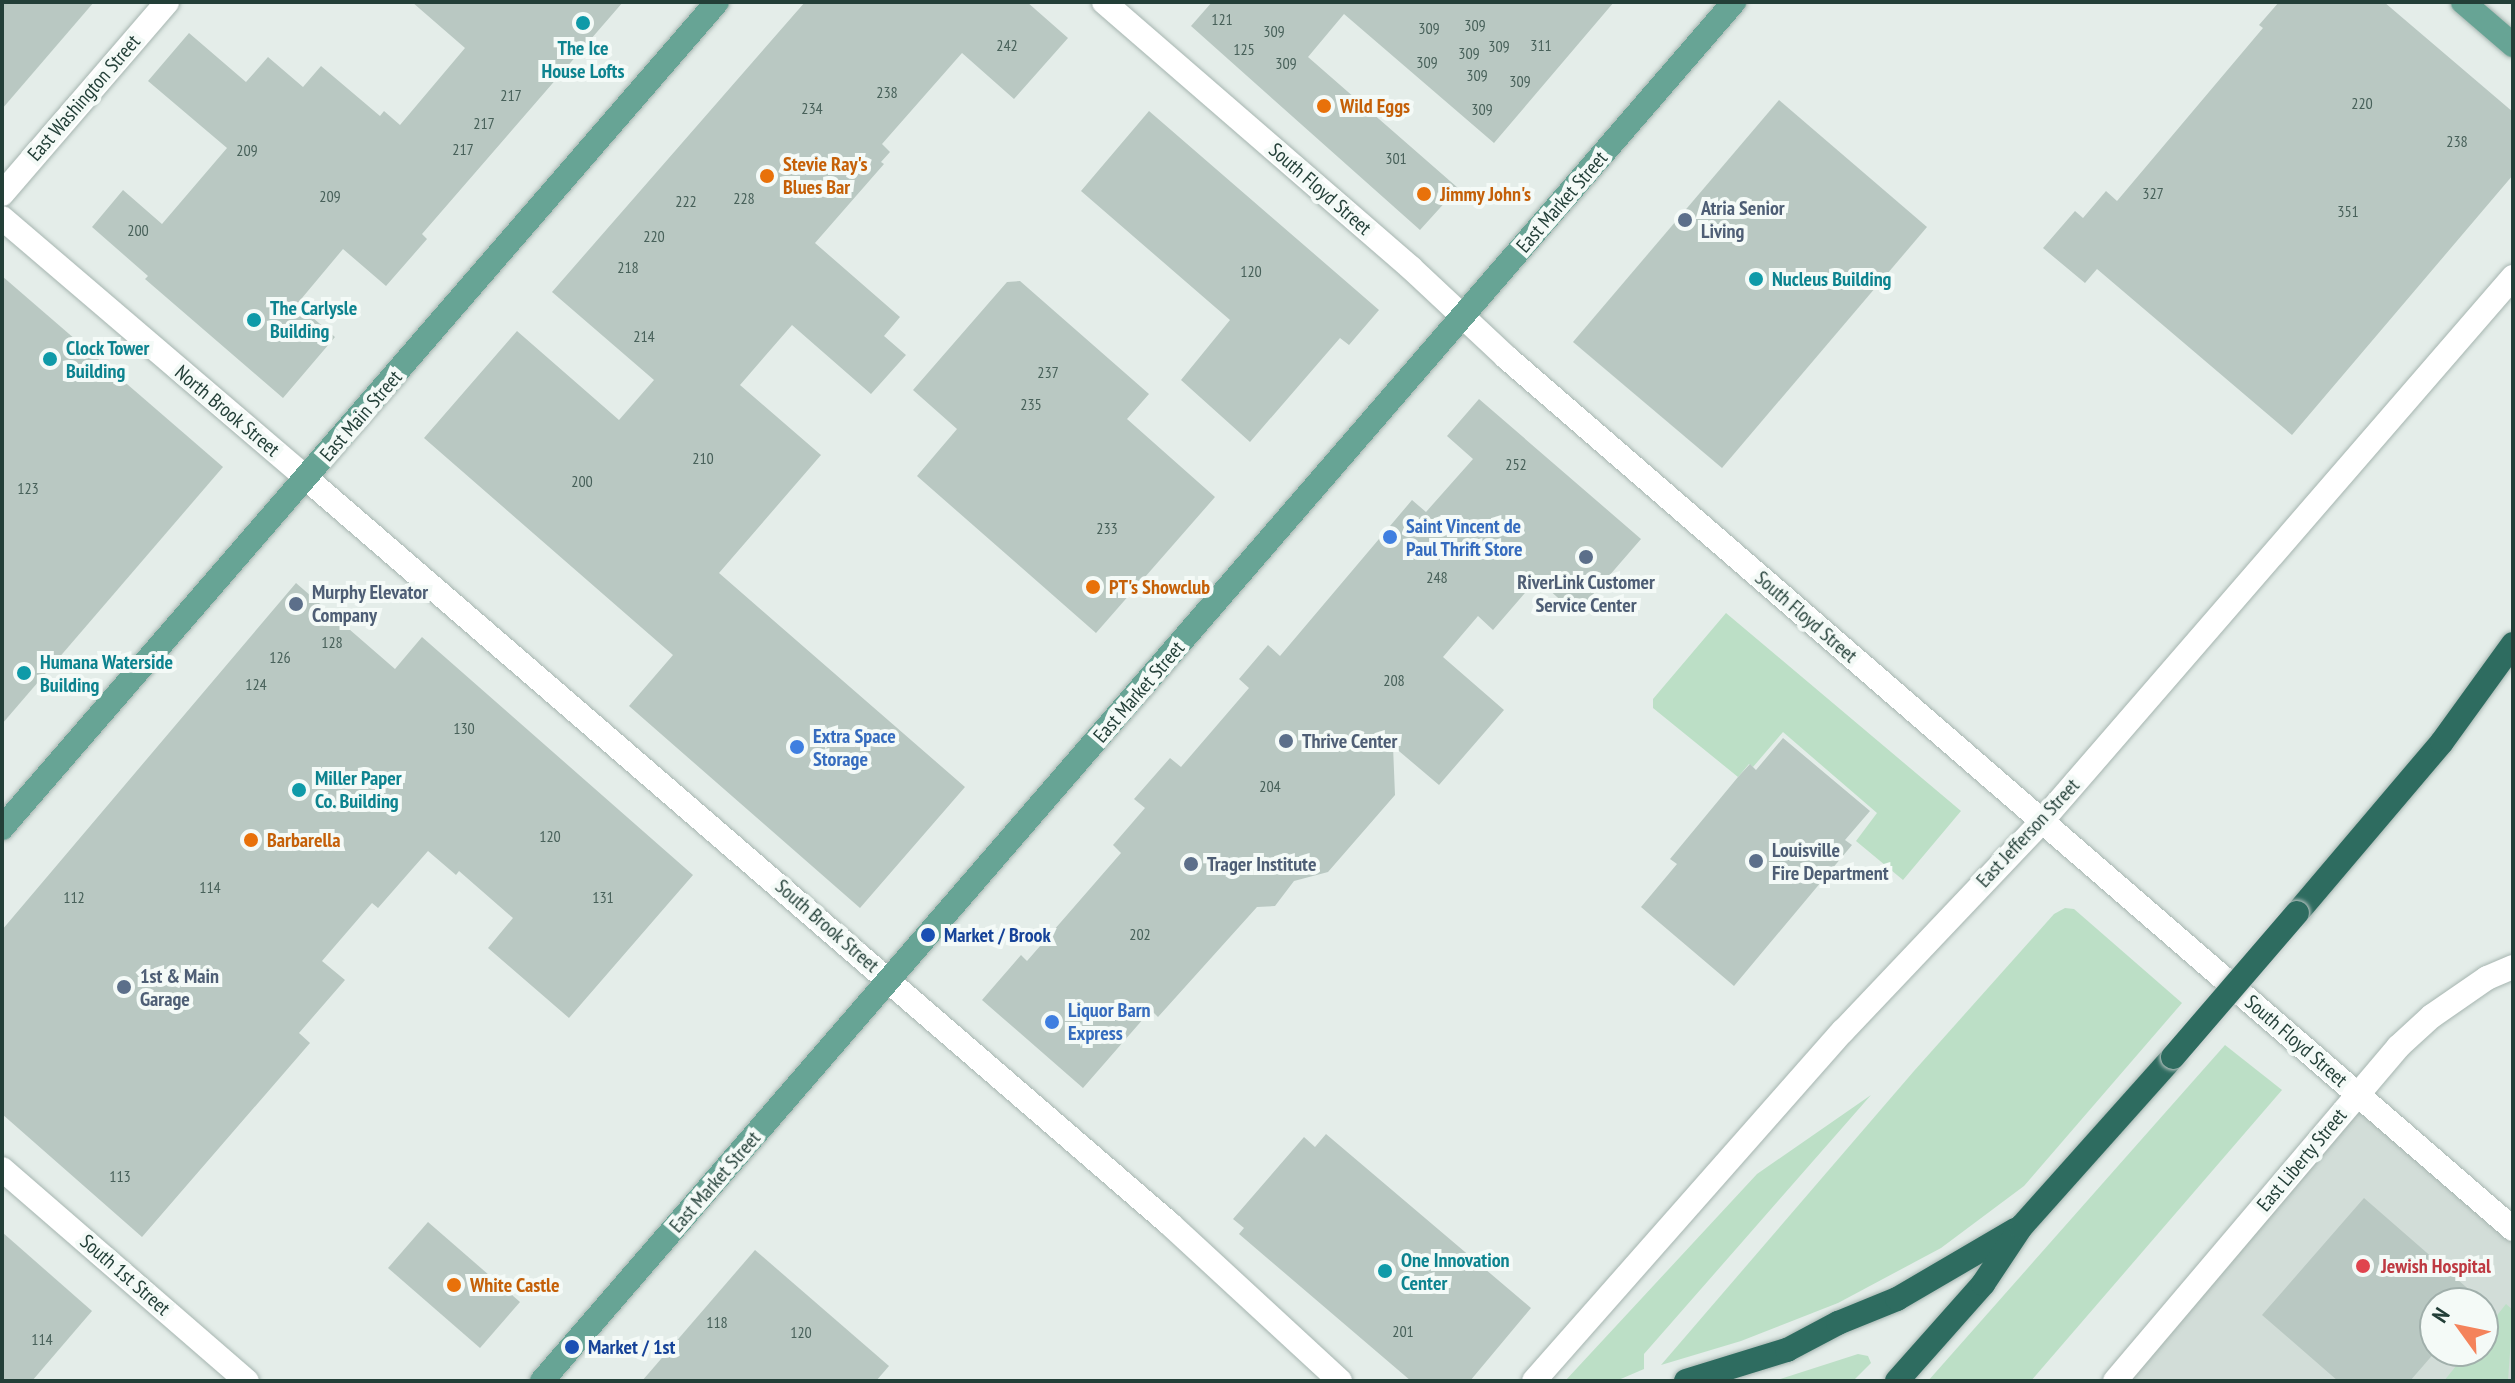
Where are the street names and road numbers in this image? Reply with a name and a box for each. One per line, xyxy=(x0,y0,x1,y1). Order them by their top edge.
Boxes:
street label: East Washington Street xyxy=(23,30,145,166)
street label: South Floyd Street xyxy=(1264,138,1376,240)
street label: East Market Street xyxy=(1512,146,1612,258)
street label: North Brook Street xyxy=(170,360,284,462)
street label: East Main Street xyxy=(315,366,407,466)
street label: South Floyd Street xyxy=(1750,566,1862,668)
street label: East Market Street xyxy=(1089,636,1189,748)
street label: East Jefferson Street xyxy=(1972,774,2084,892)
street label: South Brook Street xyxy=(770,874,884,978)
street label: South Floyd Street xyxy=(2240,990,2352,1092)
street label: East Liberty Street xyxy=(2252,1104,2352,1216)
street label: East Market Street xyxy=(665,1126,765,1238)
street label: South 1st Street xyxy=(75,1229,175,1321)

